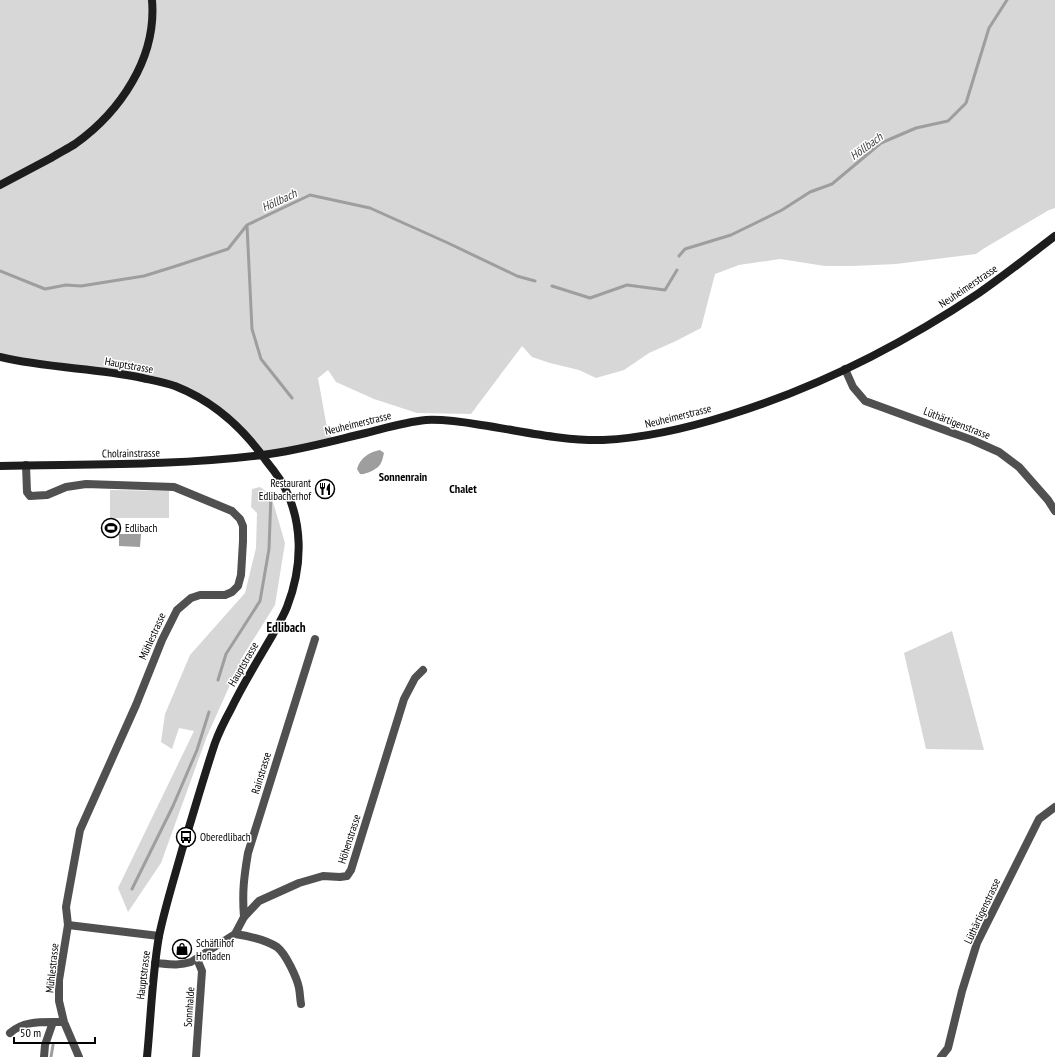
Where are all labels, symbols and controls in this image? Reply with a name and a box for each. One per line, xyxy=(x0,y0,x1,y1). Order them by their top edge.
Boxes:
water label: Höllbach xyxy=(847,129,886,163)
water label: Höllbach xyxy=(259,185,299,215)
street label: Neuheimerstrasse xyxy=(936,261,1000,311)
street label: Hauptstrasse xyxy=(104,354,155,376)
street label: Neuheimerstrasse xyxy=(643,401,713,431)
street label: Lüthärtigenstrasse xyxy=(922,404,993,442)
street label: Neuheimerstrasse xyxy=(323,408,393,438)
street label: Cholrainstrasse xyxy=(102,445,161,461)
district label: Sonnenrain xyxy=(379,469,427,484)
place label: Restaurant Edlibacherhof xyxy=(259,476,312,503)
restaurant icon: Restaurant Edlibacherhof xyxy=(314,478,336,500)
district label: Chalet xyxy=(449,481,477,496)
sports icon: Edlibach xyxy=(100,517,122,539)
place label: Edlibach xyxy=(125,521,158,535)
street label: Mühlestrasse xyxy=(135,610,169,662)
district label: Edlibach xyxy=(267,619,306,636)
street label: Hauptstrasse xyxy=(225,639,262,689)
street label: Rainstrasse xyxy=(248,750,274,796)
street label: Höhenstrasse xyxy=(334,812,364,865)
bus stop icon: Oberedlibach xyxy=(175,826,197,848)
place label: Oberedlibach xyxy=(200,830,251,844)
street label: Lüthärtigenstrasse xyxy=(961,876,1003,946)
place label: Schäflihof Hofladen xyxy=(196,936,235,963)
shop icon: Schäflihof Hofladen xyxy=(171,938,193,960)
street label: Mühlestrasse xyxy=(42,942,62,994)
street label: Hauptstrasse xyxy=(133,949,153,1000)
street label: Sonnhalde xyxy=(181,986,197,1028)
scale bar xyxy=(14,1019,95,1045)
text: 50 m xyxy=(20,1025,41,1040)

